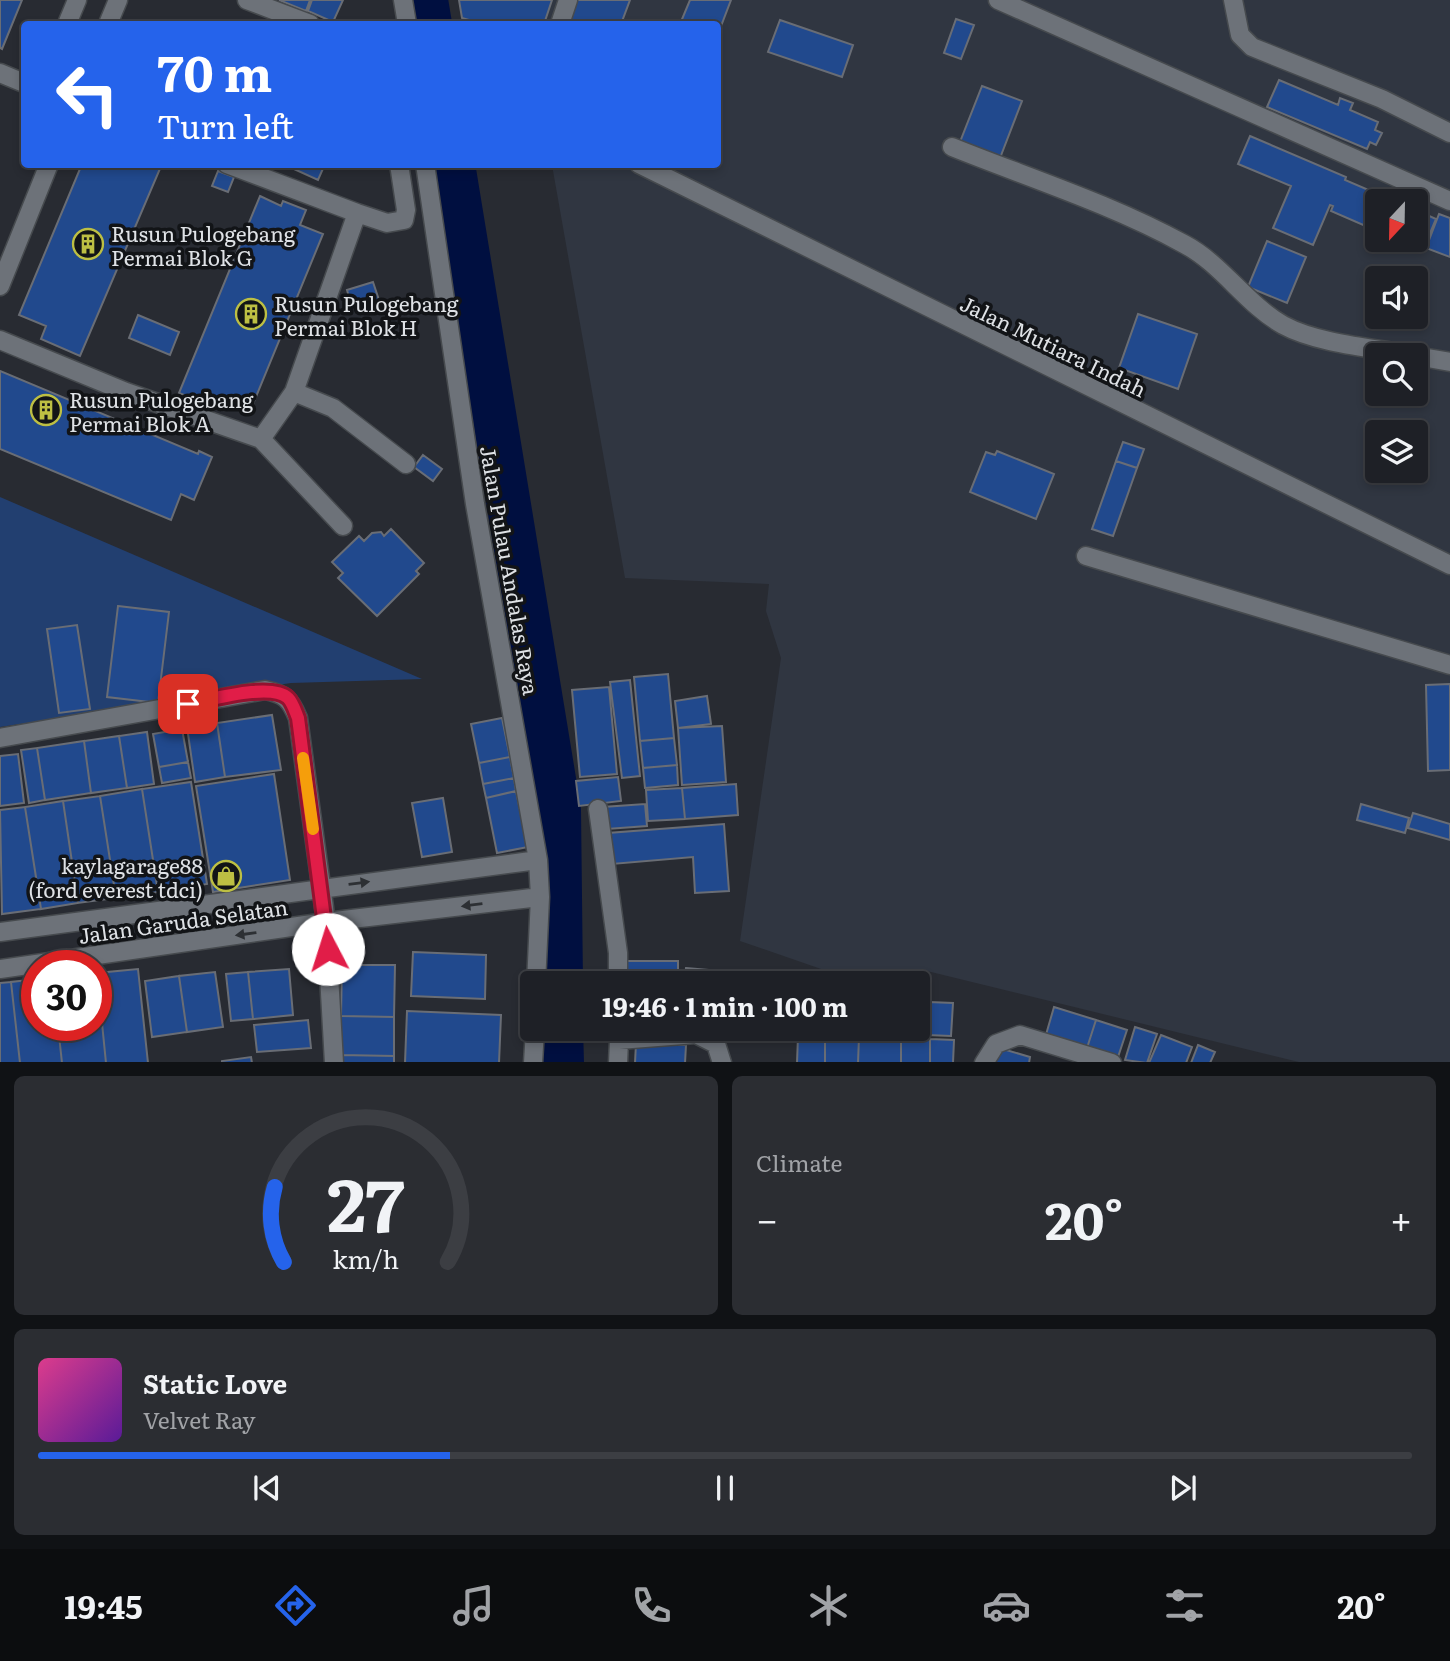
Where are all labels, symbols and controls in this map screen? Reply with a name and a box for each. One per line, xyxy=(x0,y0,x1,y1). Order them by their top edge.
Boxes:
text: 70 m xyxy=(157,34,272,107)
icon: left xyxy=(42,49,133,140)
text: Turn left xyxy=(157,101,294,149)
north arrow xyxy=(1365,189,1428,252)
map controls xyxy=(1365,189,1428,483)
place label: Rusun Pulogebang Permai Blok G xyxy=(111,217,296,272)
building icon: Rusun Pulogebang Permai Blok G xyxy=(71,227,105,261)
button: sound xyxy=(1365,266,1428,329)
street label: Jalan Mutiara Indah xyxy=(956,286,1152,404)
place label: Rusun Pulogebang Permai Blok H xyxy=(274,287,459,342)
building icon: Rusun Pulogebang Permai Blok H xyxy=(234,297,268,331)
button: search xyxy=(1365,343,1428,406)
place label: Rusun Pulogebang Permai Blok A xyxy=(69,383,254,438)
building icon: Rusun Pulogebang Permai Blok A xyxy=(29,393,63,427)
button: layers xyxy=(1365,420,1428,483)
street label: Jalan Pulau Andalas Raya xyxy=(474,443,548,698)
pin xyxy=(158,674,218,734)
icon: arrive xyxy=(169,685,207,723)
place label: kaylagarage88 (ford everest tdci) xyxy=(28,849,203,904)
shop icon: kaylagarage88 (ford everest tdci) xyxy=(209,859,243,893)
one-way arrow xyxy=(348,877,370,888)
street label: Jalan Garuda Selatan xyxy=(76,890,290,950)
one-way arrow xyxy=(461,899,483,910)
position arrow xyxy=(291,912,365,986)
one-way arrow xyxy=(235,929,257,940)
speed limit sign: 30 xyxy=(21,950,112,1041)
text: 19:46 · 1 min · 100 m xyxy=(602,986,848,1025)
text: Climate xyxy=(756,1145,842,1179)
text: 27 xyxy=(327,1146,405,1254)
text: 20° xyxy=(1045,1179,1123,1256)
text: − xyxy=(756,1189,778,1246)
text: + xyxy=(1390,1189,1412,1246)
text: km/h xyxy=(333,1239,399,1276)
text: Static Love xyxy=(143,1363,287,1402)
text: Velvet Ray xyxy=(143,1402,255,1436)
icon: previous xyxy=(248,1469,286,1507)
icon: pause xyxy=(706,1469,744,1507)
icon: next xyxy=(1164,1469,1202,1507)
text: 19:45 xyxy=(64,1581,143,1629)
icon: directions xyxy=(271,1581,320,1630)
icon: music xyxy=(449,1581,498,1630)
icon: phone xyxy=(627,1581,676,1630)
icon: climate xyxy=(804,1581,853,1630)
icon: car xyxy=(982,1581,1031,1630)
icon: filters xyxy=(1160,1581,1209,1630)
text: 20° xyxy=(1337,1581,1386,1629)

